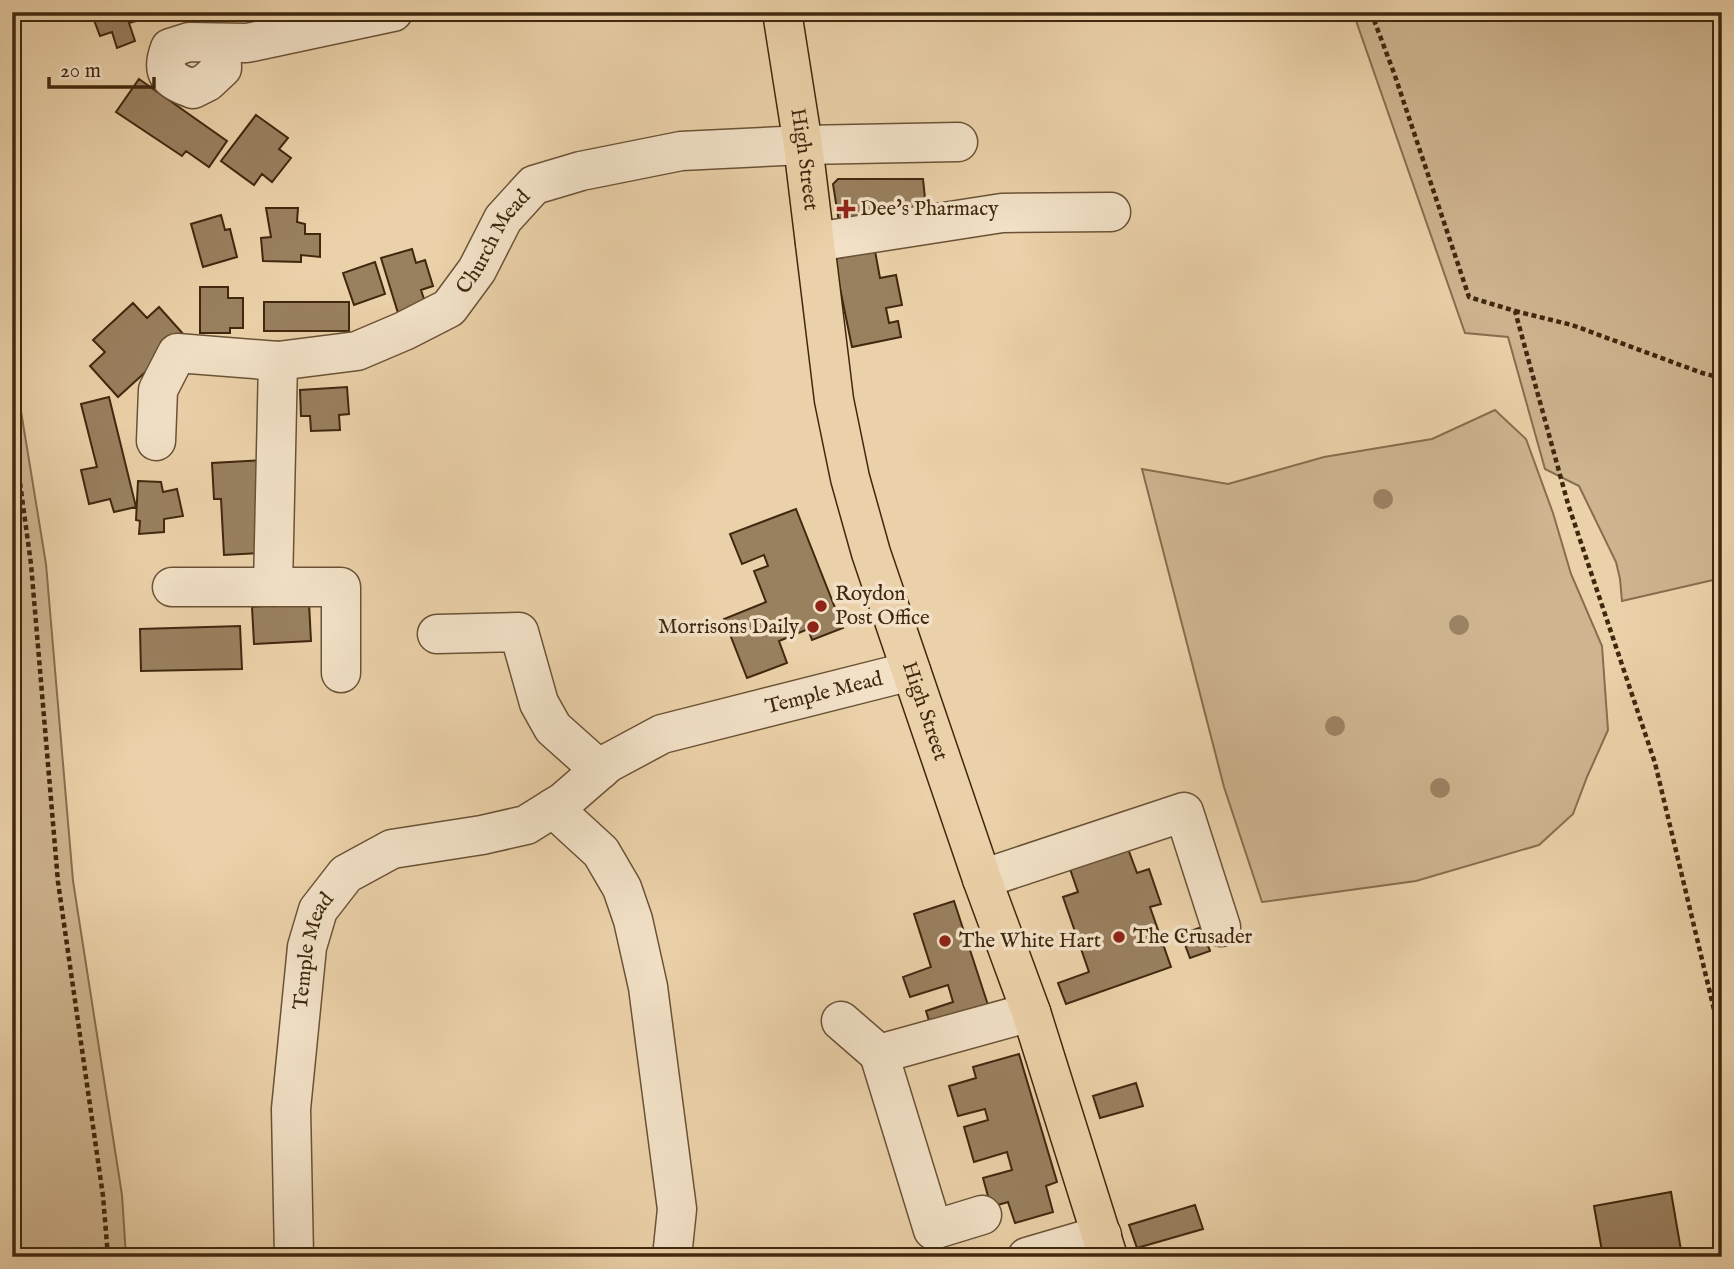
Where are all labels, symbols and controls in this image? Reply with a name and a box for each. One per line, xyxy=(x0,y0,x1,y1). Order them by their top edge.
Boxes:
scale bar xyxy=(49,46,154,90)
text: 20 m xyxy=(60,58,101,85)
street label: High Street xyxy=(784,106,824,212)
street label: Church Mead xyxy=(450,184,537,300)
place label: Dee's Pharmacy xyxy=(860,196,999,223)
marker: Dee's Pharmacy xyxy=(838,201,854,217)
place label: Roydon Post Office xyxy=(835,581,930,632)
marker: Roydon Post Office xyxy=(813,598,829,614)
place label: Morrisons Daily xyxy=(658,614,800,641)
marker: Morrisons Daily xyxy=(805,619,821,635)
street label: High Street xyxy=(895,658,954,764)
street label: Temple Mead xyxy=(762,665,886,721)
street label: Temple Mead xyxy=(287,886,341,1011)
place label: The Crusader xyxy=(1133,924,1253,951)
place label: The White Hart xyxy=(959,928,1101,955)
marker: The Crusader xyxy=(1111,929,1127,945)
marker: The White Hart xyxy=(937,933,953,949)

